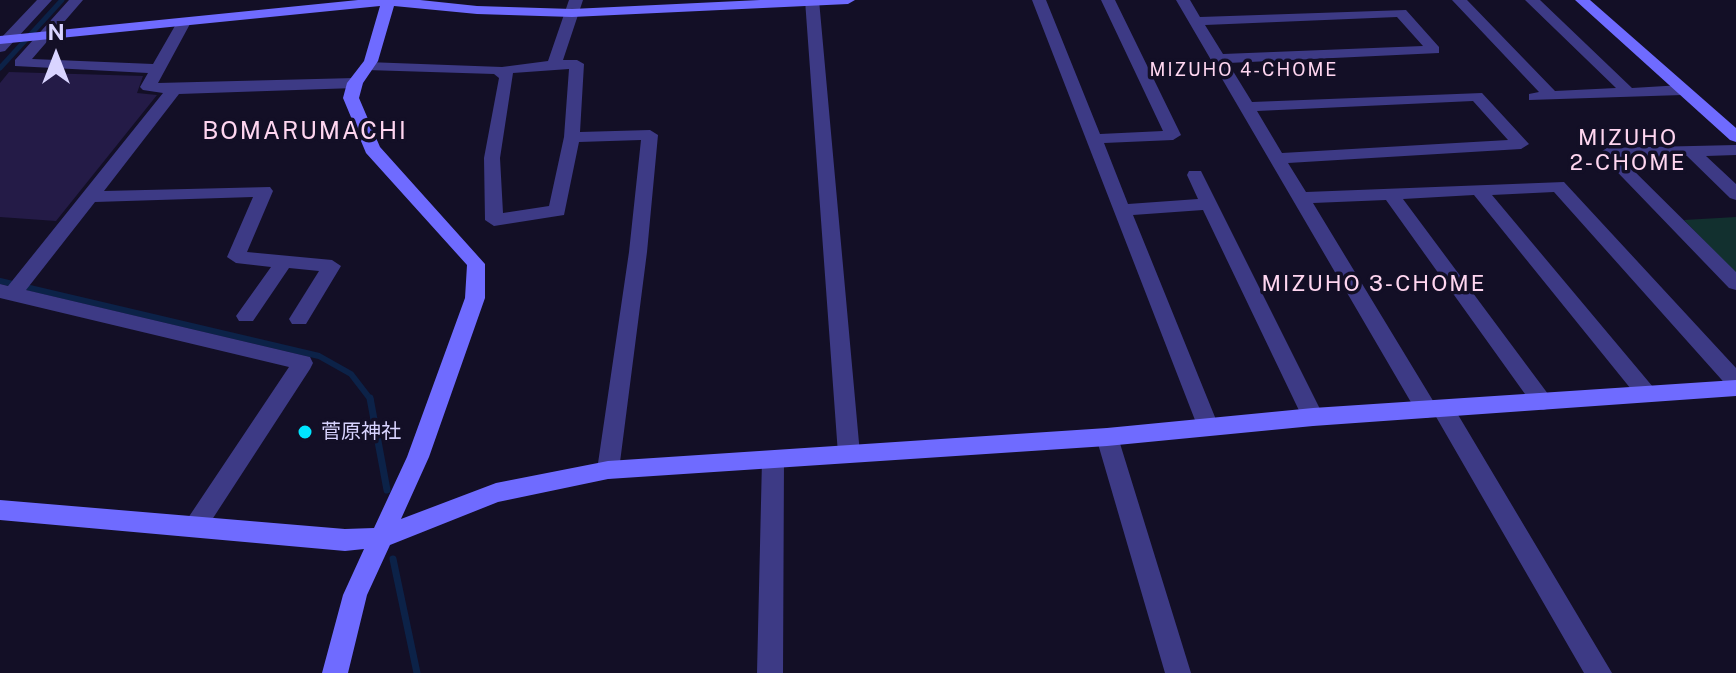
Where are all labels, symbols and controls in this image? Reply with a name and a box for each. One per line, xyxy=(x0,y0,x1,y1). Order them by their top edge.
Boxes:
north arrow xyxy=(16,16,96,96)
text: N xyxy=(47,19,65,45)
district label: MIZUHO 4-CHOME xyxy=(1149,59,1339,81)
district label: BOMARUMACHI xyxy=(202,118,408,146)
district label: MIZUHO 2-CHOME xyxy=(1570,125,1686,176)
district label: MIZUHO 3-CHOME xyxy=(1262,271,1486,297)
place label: 菅原神社 xyxy=(321,420,401,444)
marker: 菅原神社 xyxy=(296,423,314,441)

